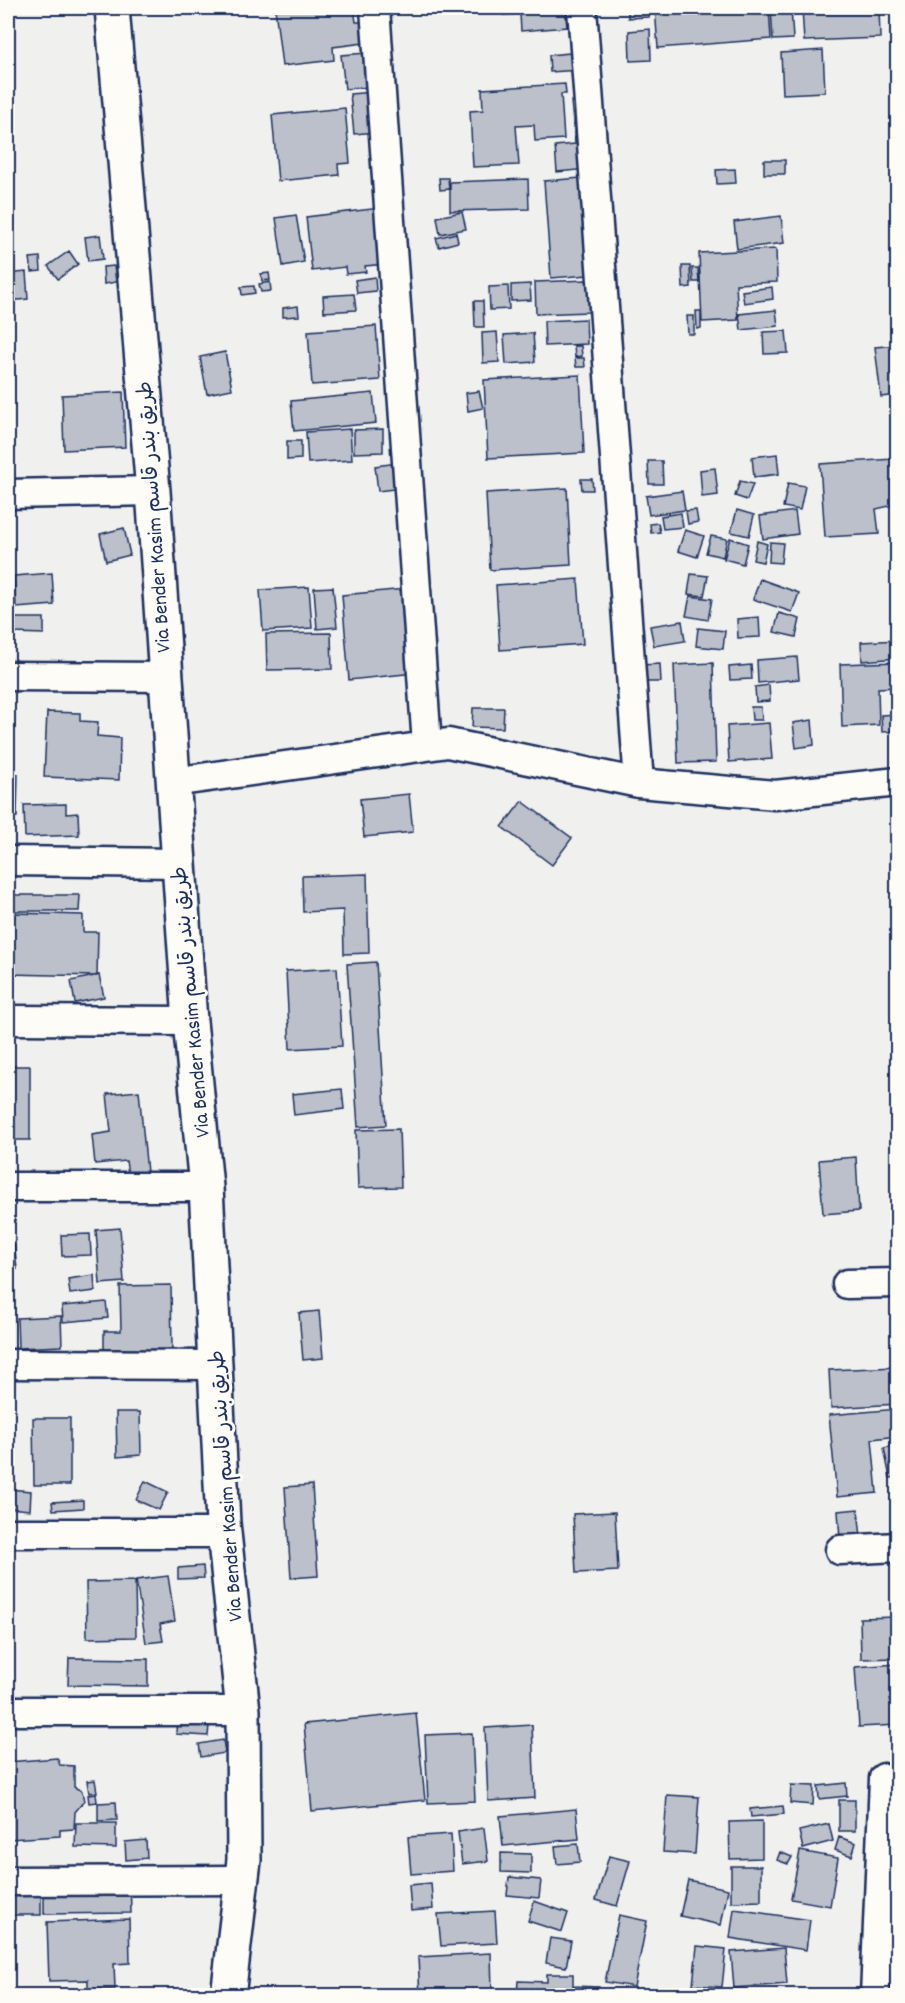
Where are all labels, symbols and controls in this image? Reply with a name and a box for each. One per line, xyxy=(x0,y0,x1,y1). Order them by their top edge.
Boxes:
street label: Via Bender Kasim طريق بندر قاسم xyxy=(132,380,180,654)
street label: Via Bender Kasim طريق بندر قاسم xyxy=(166,865,220,1139)
street label: Via Bender Kasim طريق بندر قاسم xyxy=(204,1349,252,1623)

